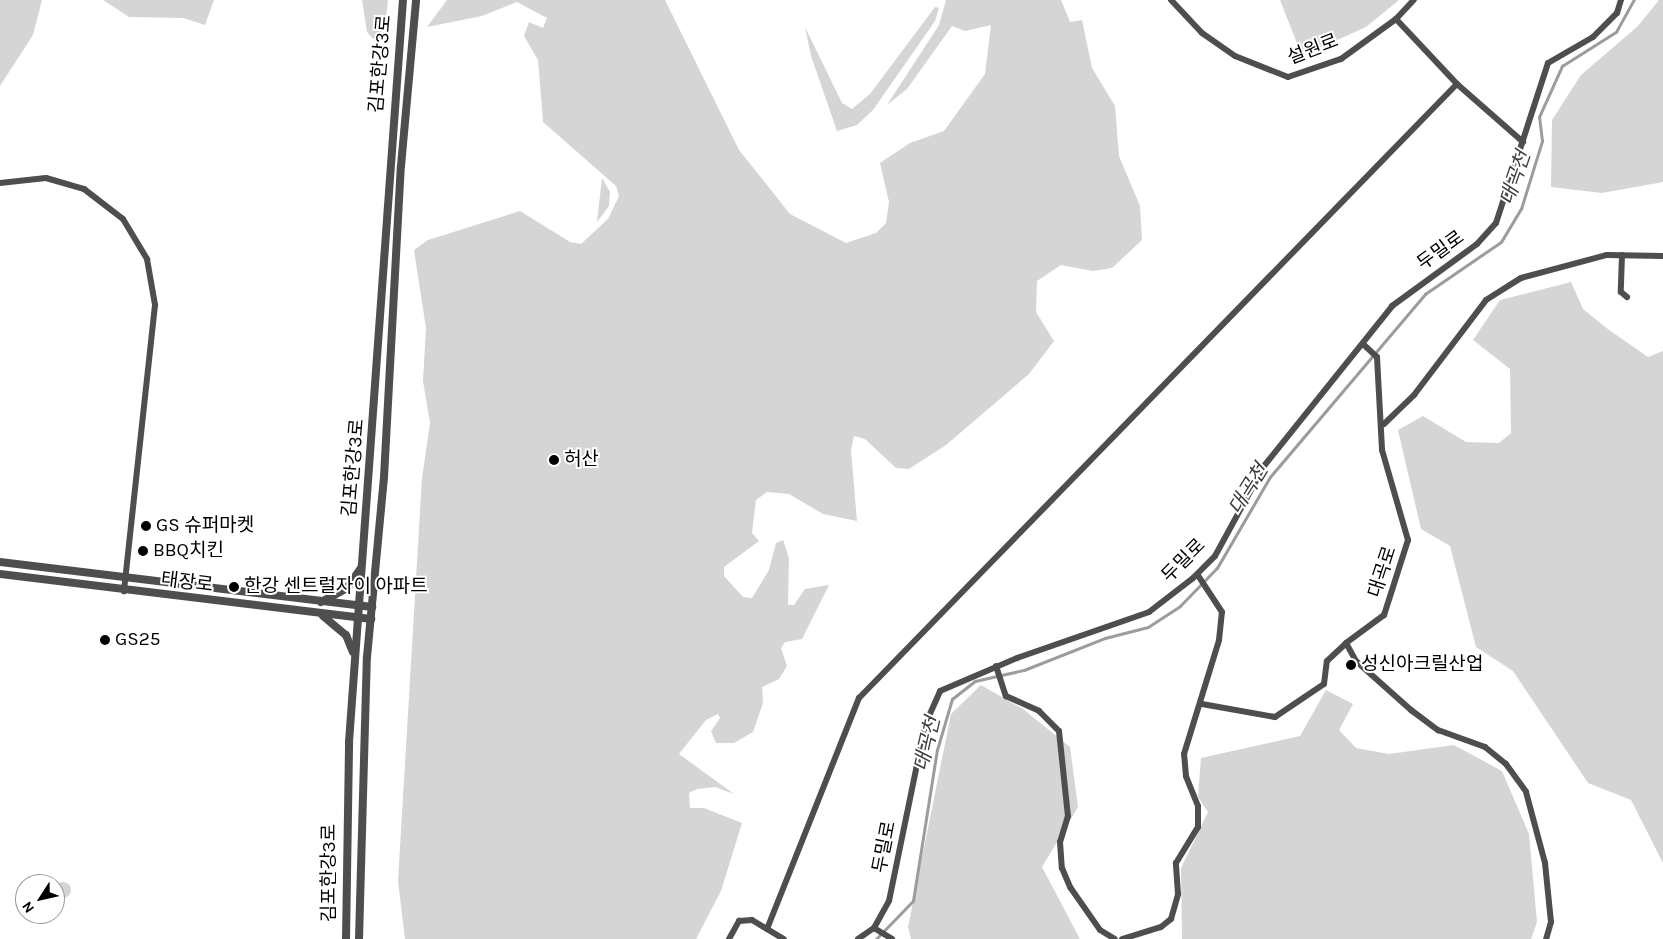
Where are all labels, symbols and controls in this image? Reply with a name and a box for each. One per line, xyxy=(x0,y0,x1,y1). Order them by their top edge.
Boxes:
street label: 김포한강3로 xyxy=(365,14,397,114)
street label: 설원로 xyxy=(1284,30,1342,70)
water label: 대곡천 xyxy=(1495,148,1535,208)
street label: 두밀로 xyxy=(1413,226,1469,276)
street label: 김포한강3로 xyxy=(338,418,370,518)
place label: 허산 xyxy=(564,449,599,471)
marker: 허산 xyxy=(548,454,560,466)
water label: 대곡천 xyxy=(1223,459,1273,519)
place label: GS 슈퍼마켓 xyxy=(156,515,254,537)
marker: GS 슈퍼마켓 xyxy=(140,520,152,532)
street label: 두밀로 xyxy=(1157,534,1211,588)
place label: BBQ치킨 xyxy=(153,540,224,562)
street label: 대곡로 xyxy=(1364,544,1402,600)
marker: BBQ치킨 xyxy=(137,545,149,557)
street label: 태장로 xyxy=(160,568,214,598)
place label: 한강 센트럴자이 아파트 xyxy=(244,576,428,598)
marker: 한강 센트럴자이 아파트 xyxy=(228,581,240,593)
place label: GS25 xyxy=(115,629,160,651)
marker: GS25 xyxy=(99,634,111,646)
place label: 성신아크릴산업 xyxy=(1361,654,1483,676)
marker: 성신아크릴산업 xyxy=(1345,659,1357,671)
water label: 대곡천 xyxy=(909,714,945,774)
street label: 두밀로 xyxy=(869,819,901,875)
street label: 김포한강3로 xyxy=(319,824,341,922)
north arrow xyxy=(15,874,65,924)
text: N xyxy=(18,898,38,916)

